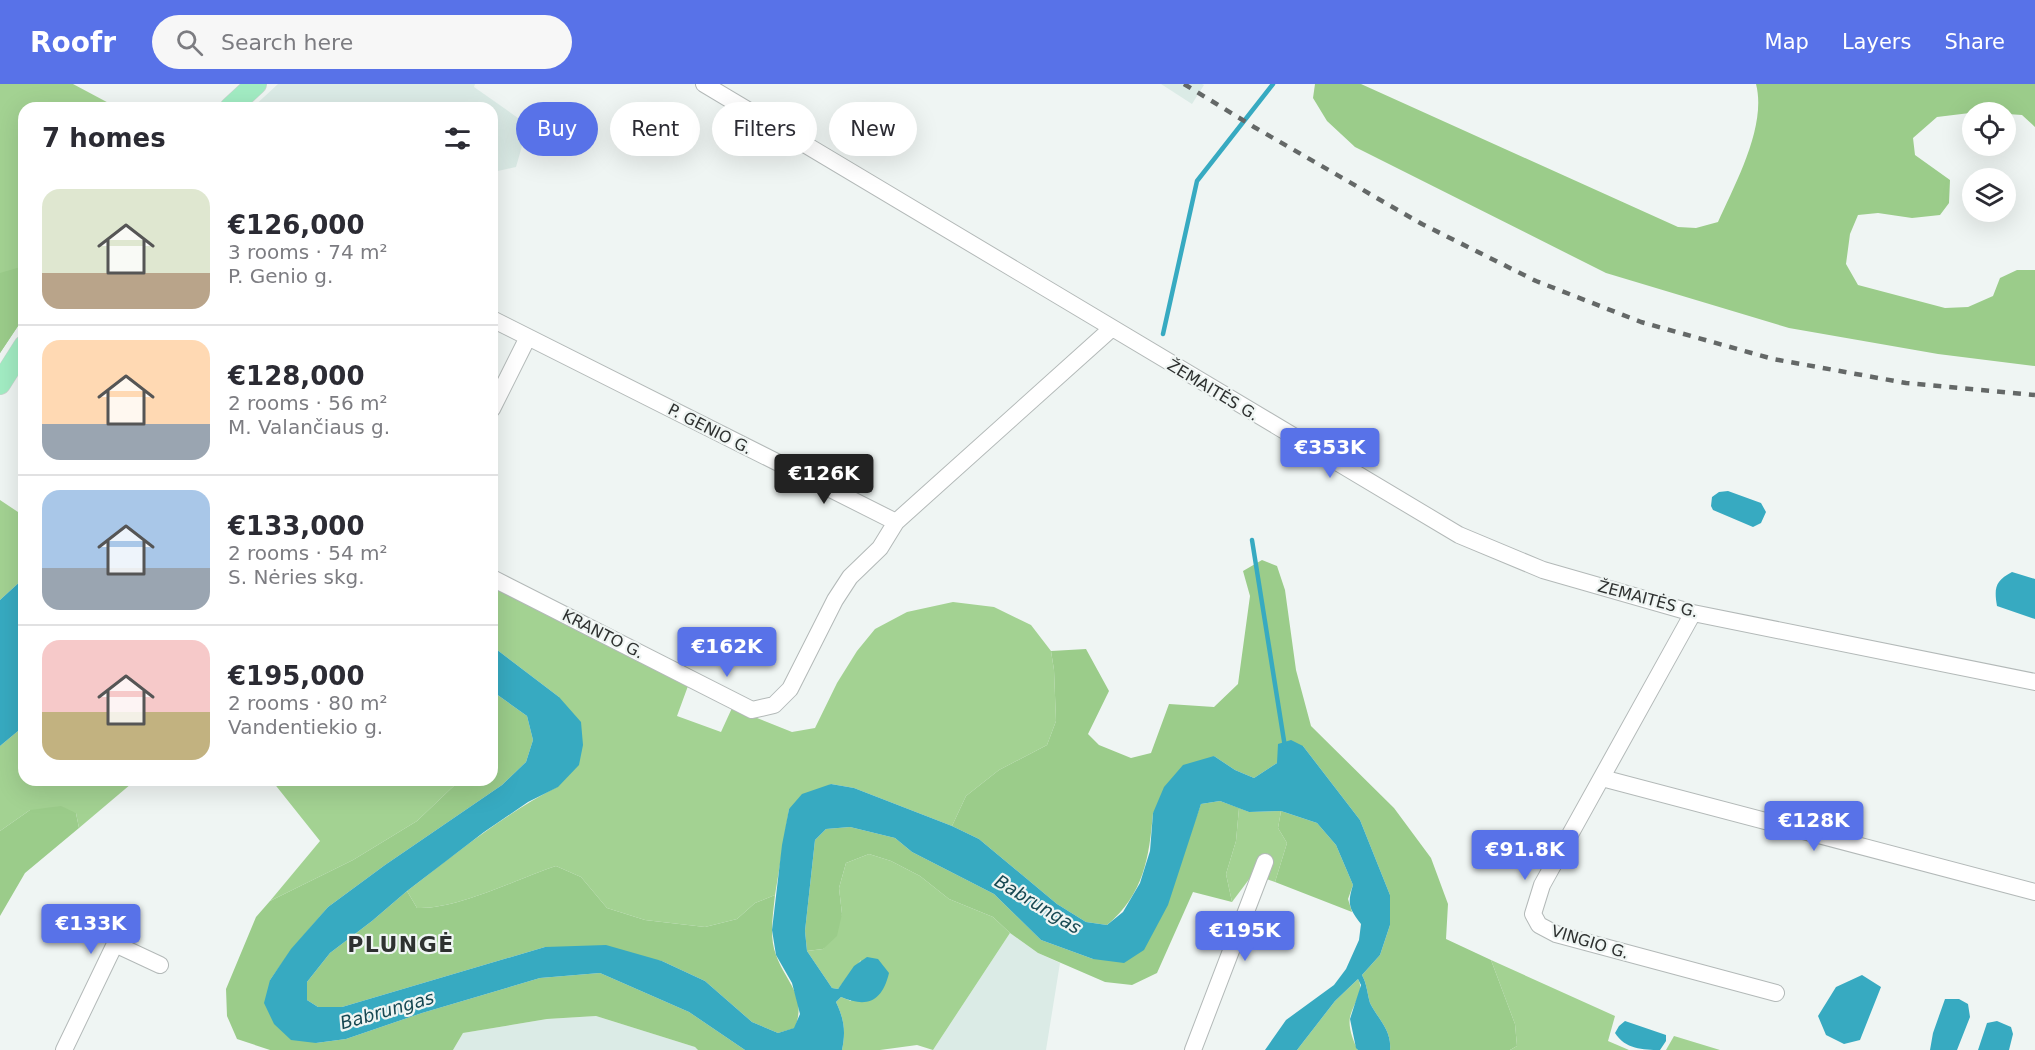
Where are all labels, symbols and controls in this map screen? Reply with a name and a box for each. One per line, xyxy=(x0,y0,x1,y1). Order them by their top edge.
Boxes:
search box xyxy=(152,15,572,69)
text: Roofr xyxy=(30,26,116,59)
icon: search xyxy=(173,26,206,59)
text: Search here xyxy=(221,30,353,55)
text: Map xyxy=(1765,30,1809,54)
text: Layers xyxy=(1842,30,1911,54)
text: Share xyxy=(1944,30,2005,54)
chip: Buy xyxy=(516,102,598,156)
chip: Rent xyxy=(610,102,700,156)
chip: Filters xyxy=(712,102,817,156)
chip: New xyxy=(829,102,917,156)
map controls xyxy=(1962,102,2016,222)
button: locate xyxy=(1962,102,2016,156)
icon: filters xyxy=(441,122,474,155)
text: 7 homes xyxy=(42,123,166,153)
button: layers xyxy=(1962,168,2016,222)
text: €126,000 xyxy=(228,210,365,240)
icon: home xyxy=(90,213,162,285)
text: 3 rooms · 74 m² xyxy=(228,240,388,264)
text: P. Genio g. xyxy=(228,264,333,288)
street label: ŽEMAITĖS G. xyxy=(1164,355,1262,425)
text: €128,000 xyxy=(228,361,365,391)
icon: home xyxy=(90,364,162,436)
text: 2 rooms · 56 m² xyxy=(228,391,388,415)
street label: P. GENIO G. xyxy=(665,400,755,458)
text: M. Valančiaus g. xyxy=(228,415,390,439)
pin: €353K xyxy=(1288,428,1372,479)
text: €353K xyxy=(1294,435,1366,459)
pin: €126K xyxy=(782,454,866,505)
text: €126K xyxy=(788,461,860,485)
text: €133,000 xyxy=(228,511,365,541)
icon: home xyxy=(90,514,162,586)
text: 2 rooms · 54 m² xyxy=(228,541,388,565)
text: S. Nėries skg. xyxy=(228,565,365,589)
street label: ŽEMAITĖS G. xyxy=(1596,576,1700,622)
street label: KRANTO G. xyxy=(559,605,647,663)
pin: €162K xyxy=(685,627,769,678)
text: €162K xyxy=(691,634,763,658)
text: €195,000 xyxy=(228,661,365,691)
icon: home xyxy=(90,664,162,736)
text: 2 rooms · 80 m² xyxy=(228,691,388,715)
text: Vandentiekio g. xyxy=(228,715,383,739)
pin: €128K xyxy=(1772,801,1856,852)
text: €128K xyxy=(1778,808,1850,832)
pin: €91.8K xyxy=(1476,830,1574,881)
text: €91.8K xyxy=(1486,837,1564,861)
water label: Babrungas xyxy=(991,870,1085,938)
pin: €133K xyxy=(49,904,133,955)
text: €133K xyxy=(55,911,127,935)
pin: €195K xyxy=(1203,911,1287,962)
text: €195K xyxy=(1209,918,1281,942)
street label: VINGIO G. xyxy=(1549,921,1631,963)
district label: PLUNGĖ xyxy=(347,932,455,957)
water label: Babrungas xyxy=(338,987,436,1033)

